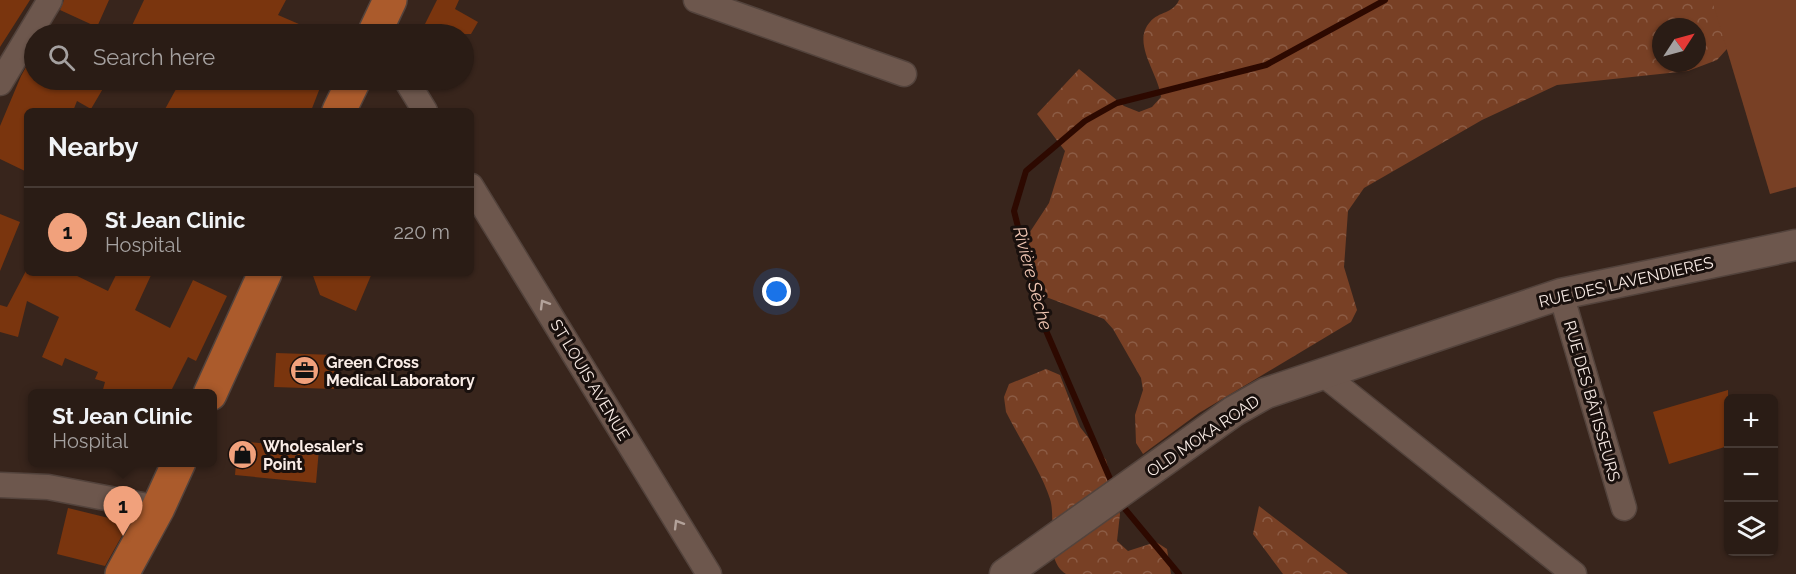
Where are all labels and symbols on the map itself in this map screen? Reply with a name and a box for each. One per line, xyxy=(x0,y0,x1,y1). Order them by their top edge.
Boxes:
north arrow xyxy=(1652,18,1706,72)
water label: Rivière Sèche xyxy=(1009,224,1057,333)
street label: RUE DES LAVENDIERES xyxy=(1537,253,1715,311)
your location xyxy=(762,277,791,306)
one-way arrow xyxy=(539,300,551,310)
street label: ST LOUIS AVENUE xyxy=(546,316,634,444)
street label: RUE DES BÂTISSEURS xyxy=(1560,318,1625,484)
place label: Green Cross Medical Laboratory xyxy=(326,353,475,390)
office icon: Green Cross Medical Laboratory xyxy=(289,355,321,387)
street label: OLD MOKA ROAD xyxy=(1143,391,1263,481)
place label: Wholesaler's Point xyxy=(263,437,363,474)
shop icon: Wholesaler's Point xyxy=(226,439,258,471)
pin: 1 xyxy=(104,486,142,536)
one-way arrow xyxy=(674,520,686,530)

